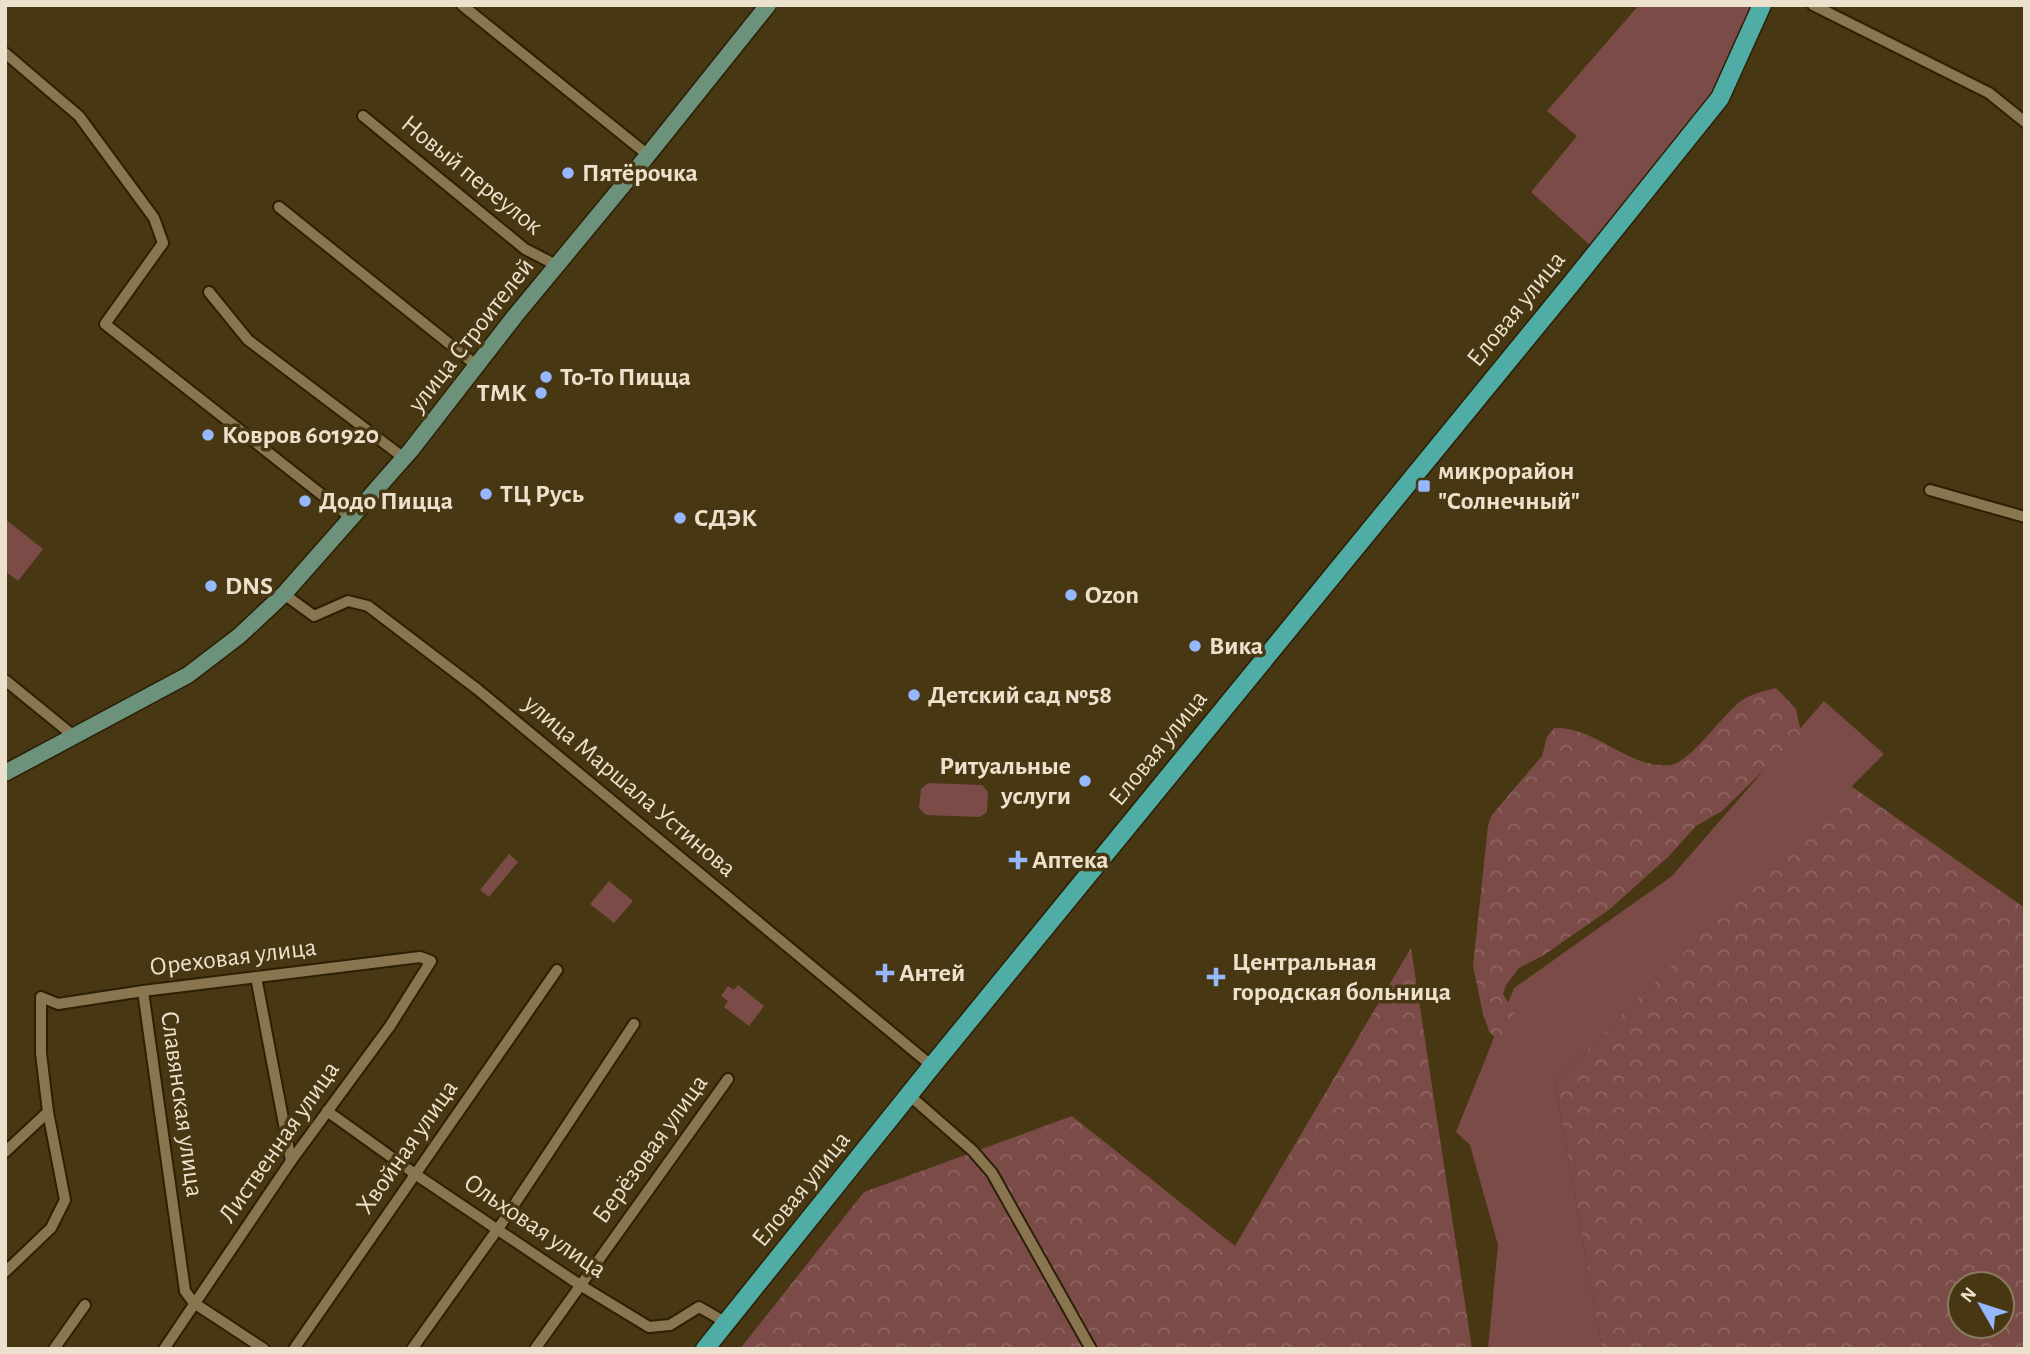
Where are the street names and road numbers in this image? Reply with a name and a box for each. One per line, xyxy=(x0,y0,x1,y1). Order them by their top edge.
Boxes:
street label: Новый переулок xyxy=(396,110,548,240)
street label: Еловая улица xyxy=(1462,246,1570,372)
street label: улица Строителей xyxy=(402,253,539,418)
street label: Еловая улица xyxy=(1104,685,1212,811)
street label: улица Маршала Устинова xyxy=(518,689,741,882)
street label: Ореховая улица xyxy=(148,934,318,980)
street label: Славянская улица xyxy=(156,1009,208,1199)
street label: Лиственная улица xyxy=(214,1056,344,1227)
street label: Берёзовая улица xyxy=(588,1070,712,1228)
street label: Хвойная улица xyxy=(351,1075,463,1219)
street label: Еловая улица xyxy=(747,1126,855,1252)
street label: Ольховая улица xyxy=(459,1169,611,1283)

